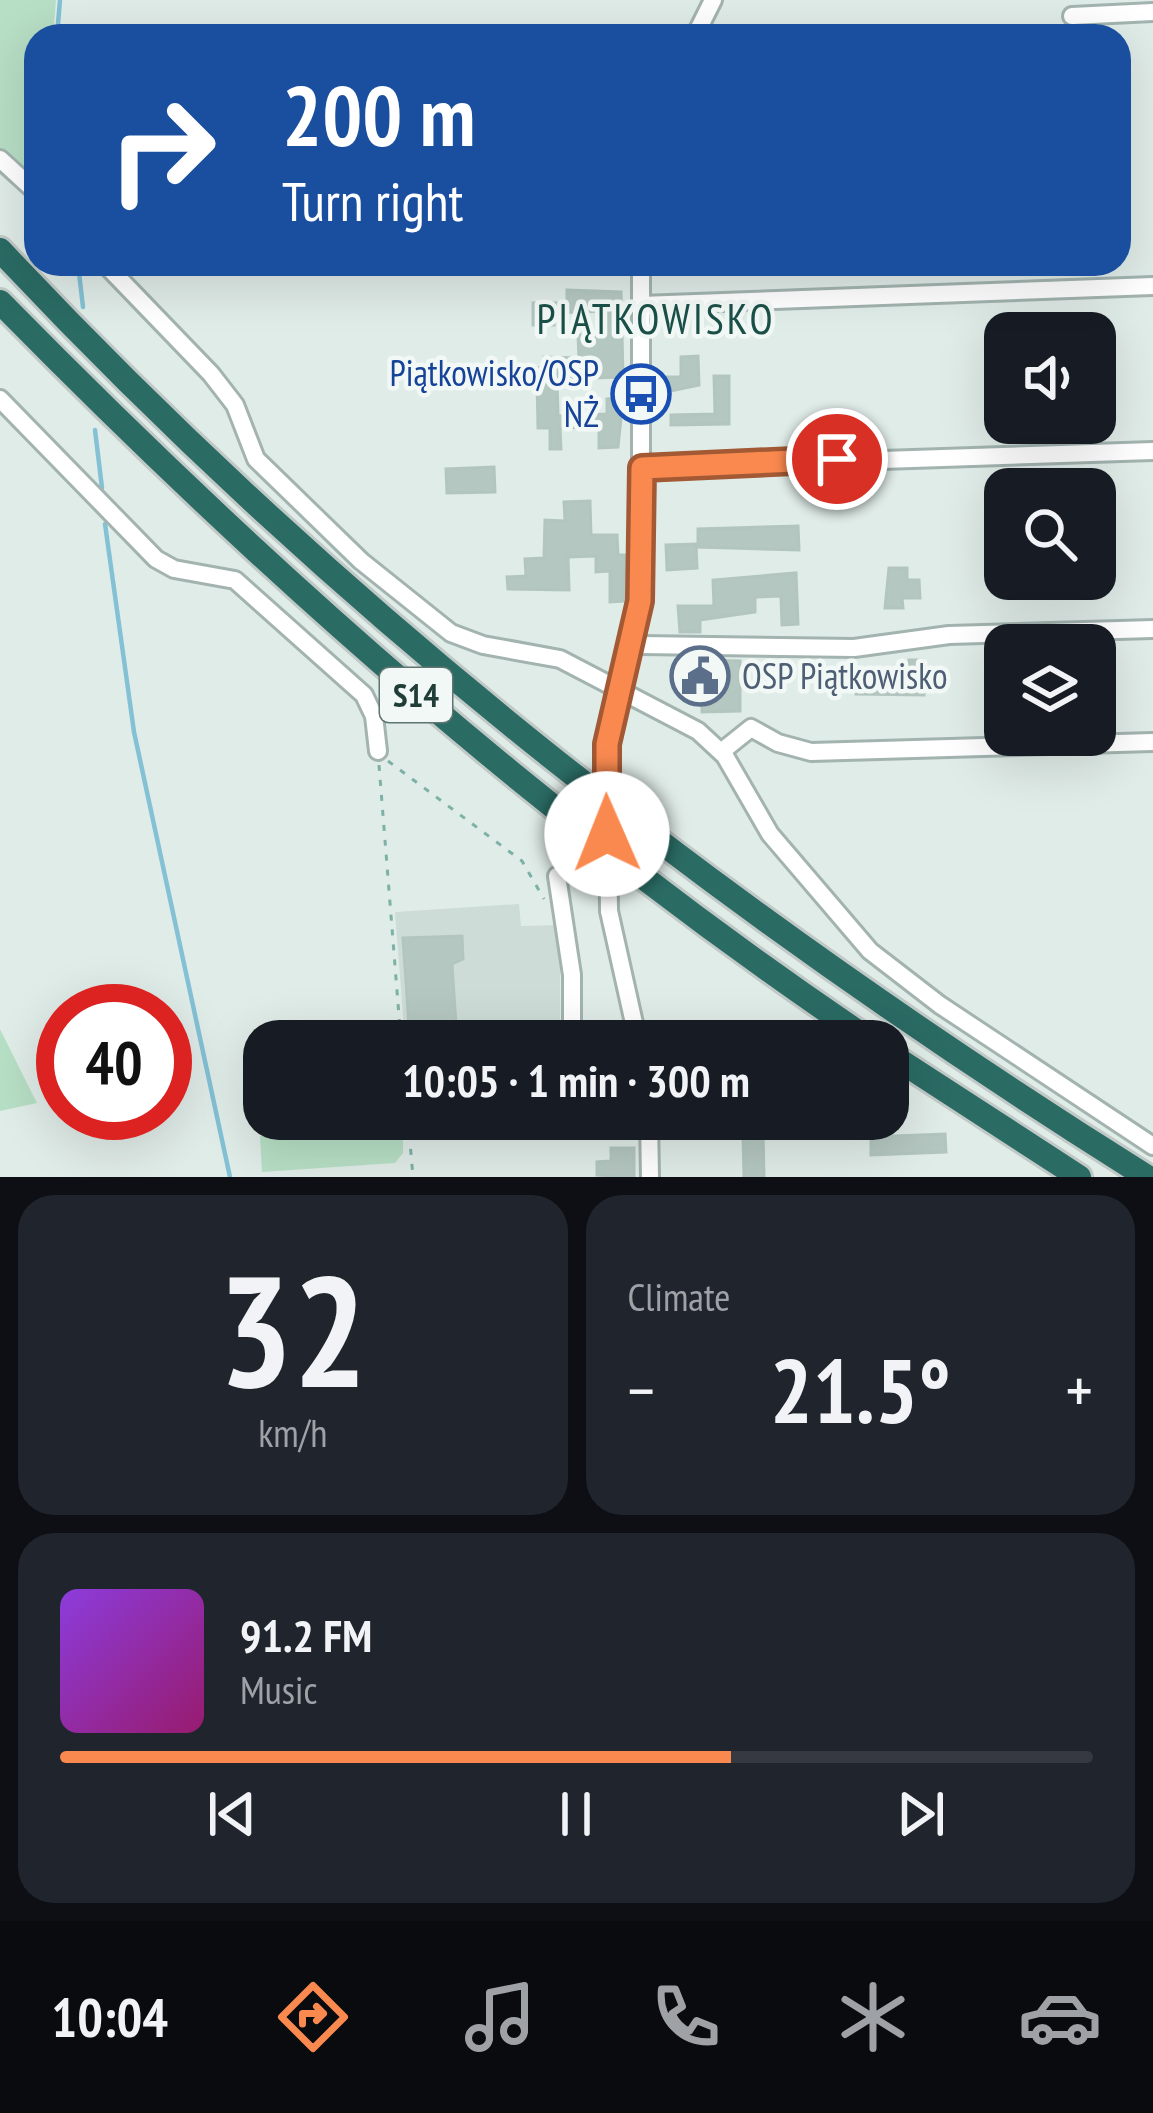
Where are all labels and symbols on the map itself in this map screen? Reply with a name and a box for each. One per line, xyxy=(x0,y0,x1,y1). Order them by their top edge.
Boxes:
district label: PIĄTKOWISKO xyxy=(536,291,776,346)
place label: Piątkowisko/OSP NŻ xyxy=(389,349,599,437)
bus stop icon: Piątkowisko/OSP NŻ xyxy=(610,363,672,425)
pin xyxy=(786,408,888,510)
public building icon: OSP Piątkowisko xyxy=(669,645,731,707)
place label: OSP Piątkowisko xyxy=(742,652,947,699)
road number: S14 xyxy=(380,668,452,722)
position arrow xyxy=(544,771,670,897)
speed limit sign: 40 xyxy=(36,984,192,1140)

